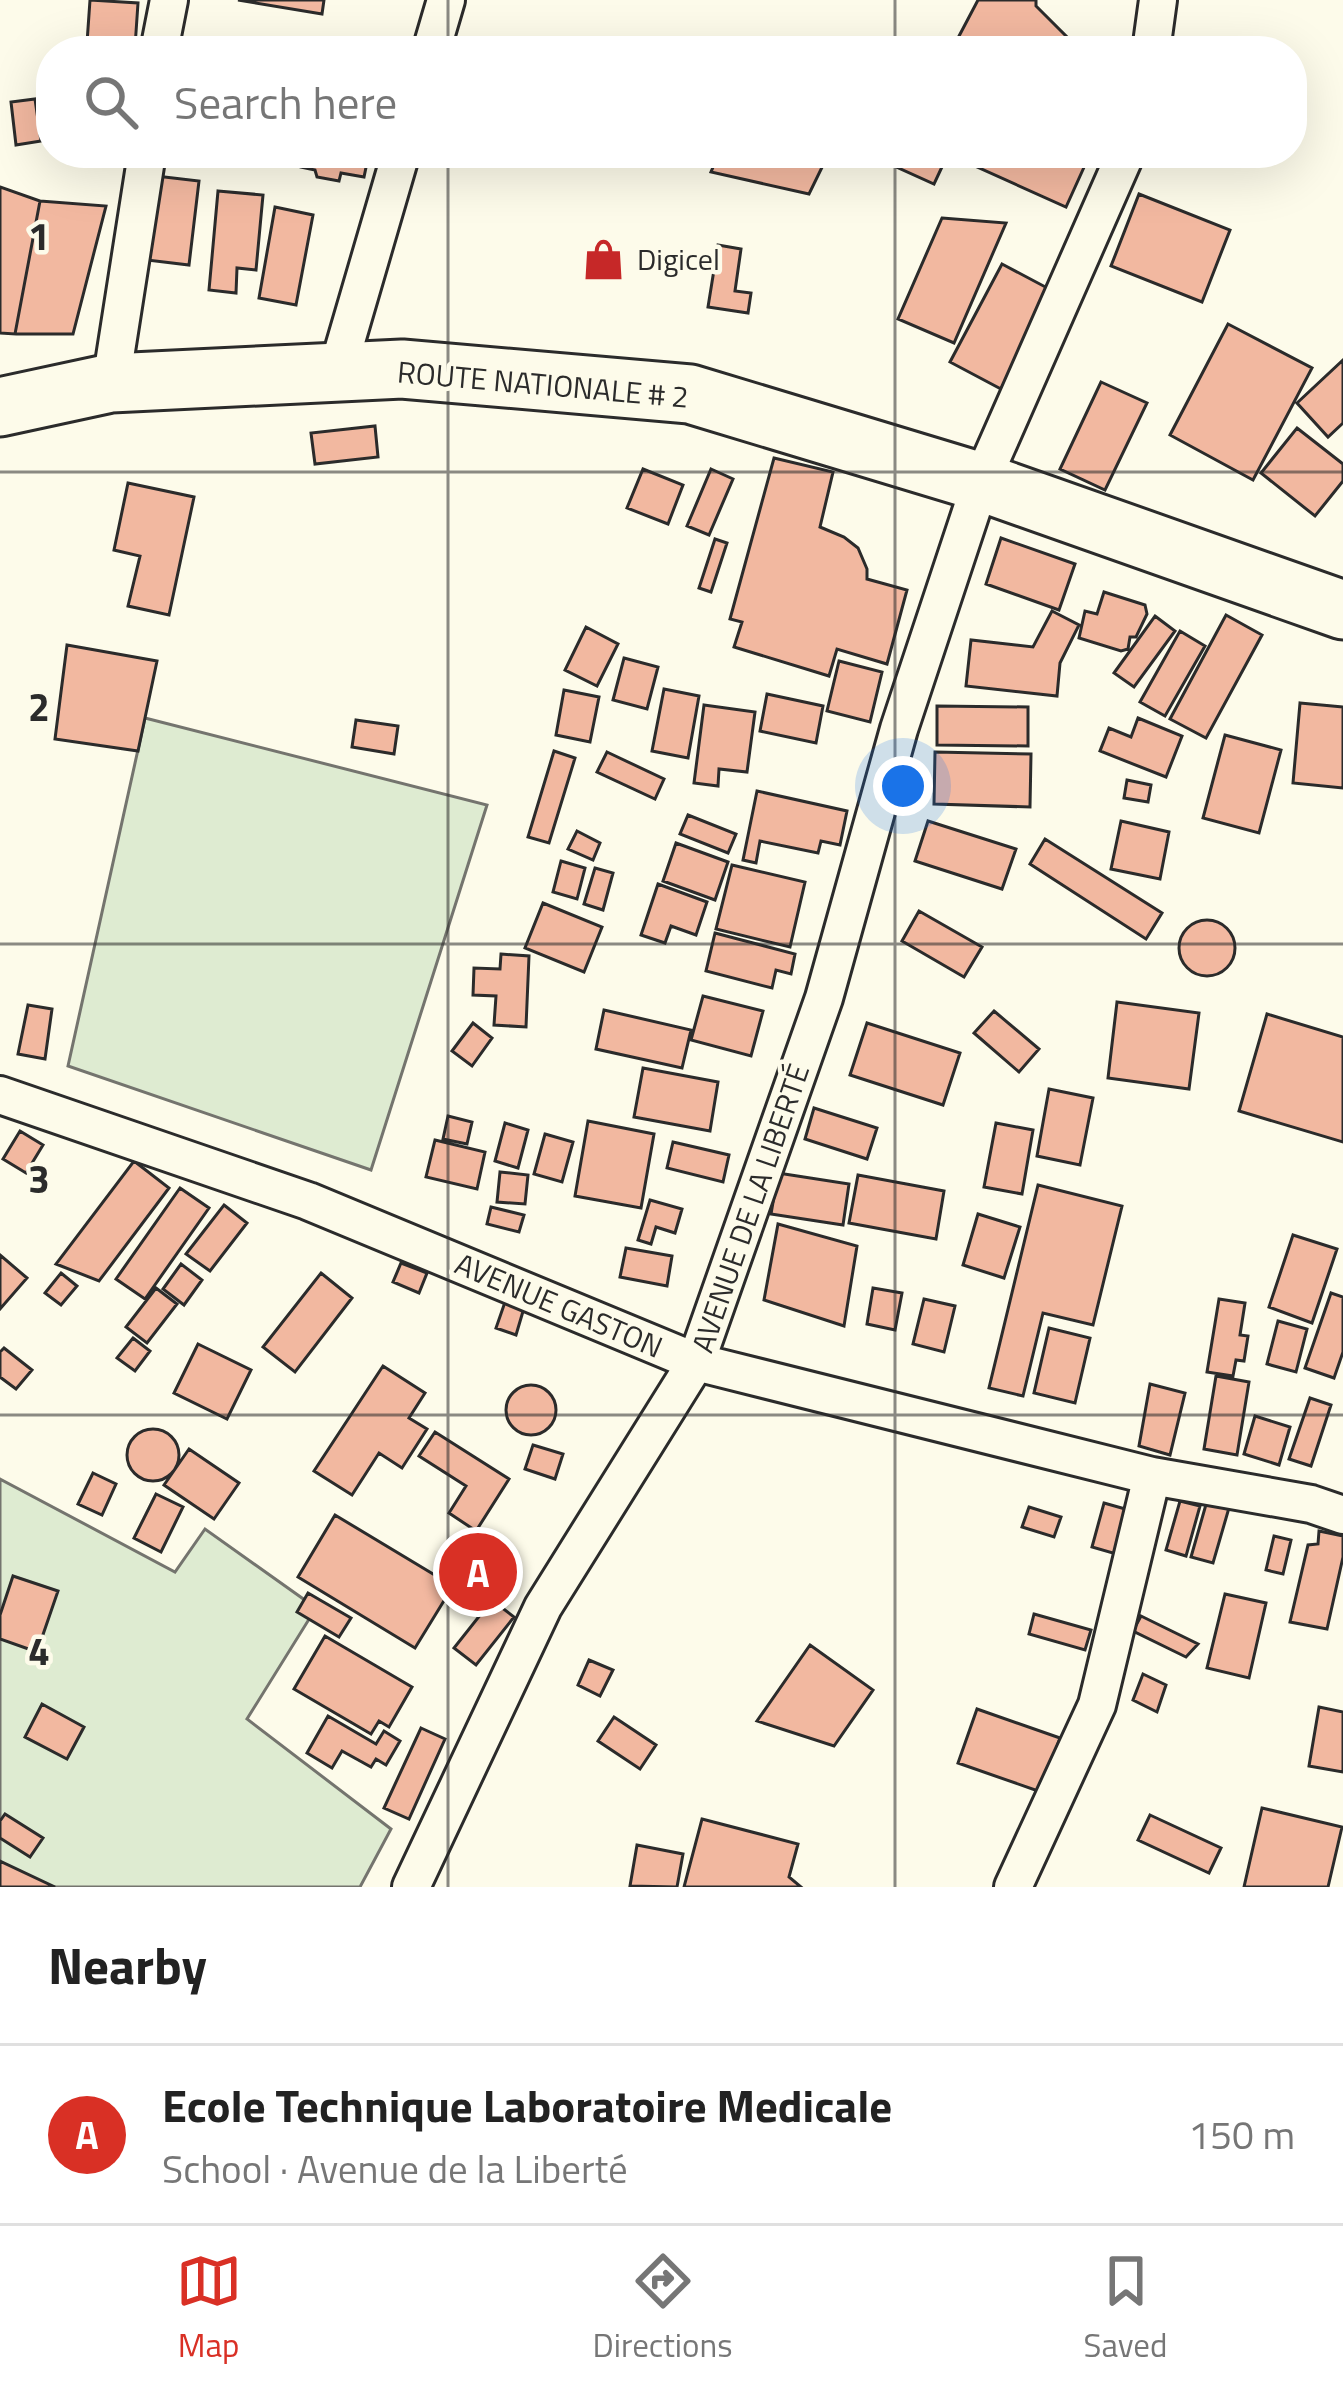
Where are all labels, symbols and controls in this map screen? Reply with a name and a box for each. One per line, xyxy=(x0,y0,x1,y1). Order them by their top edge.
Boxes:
search box xyxy=(36,36,1307,168)
text: Search here xyxy=(174,68,397,136)
icon: search xyxy=(78,69,144,135)
text: 1 xyxy=(28,206,50,265)
shop icon: Digicel xyxy=(580,236,626,282)
place label: Digicel xyxy=(637,236,720,282)
street label: ROUTE NATIONALE # 2 xyxy=(395,348,691,420)
text: 2 xyxy=(28,677,50,736)
your location xyxy=(873,756,933,816)
street label: AVENUE DE LA LIBERTÉ xyxy=(679,1057,821,1359)
text: 3 xyxy=(28,1149,50,1208)
street label: AVENUE GASTON xyxy=(448,1241,670,1369)
pin: A xyxy=(439,1527,517,1617)
text: 4 xyxy=(28,1621,50,1680)
text: Nearby xyxy=(48,1926,207,2004)
text: Ecole Technique Laboratoire Medicale xyxy=(162,2071,892,2139)
text: A xyxy=(75,2105,99,2164)
text: 150 m xyxy=(1188,2105,1295,2164)
text: School · Avenue de la Liberté xyxy=(162,2139,628,2198)
tab: Map xyxy=(176,2248,242,2370)
tab: Directions xyxy=(593,2248,733,2370)
tab: Saved xyxy=(1084,2248,1167,2370)

